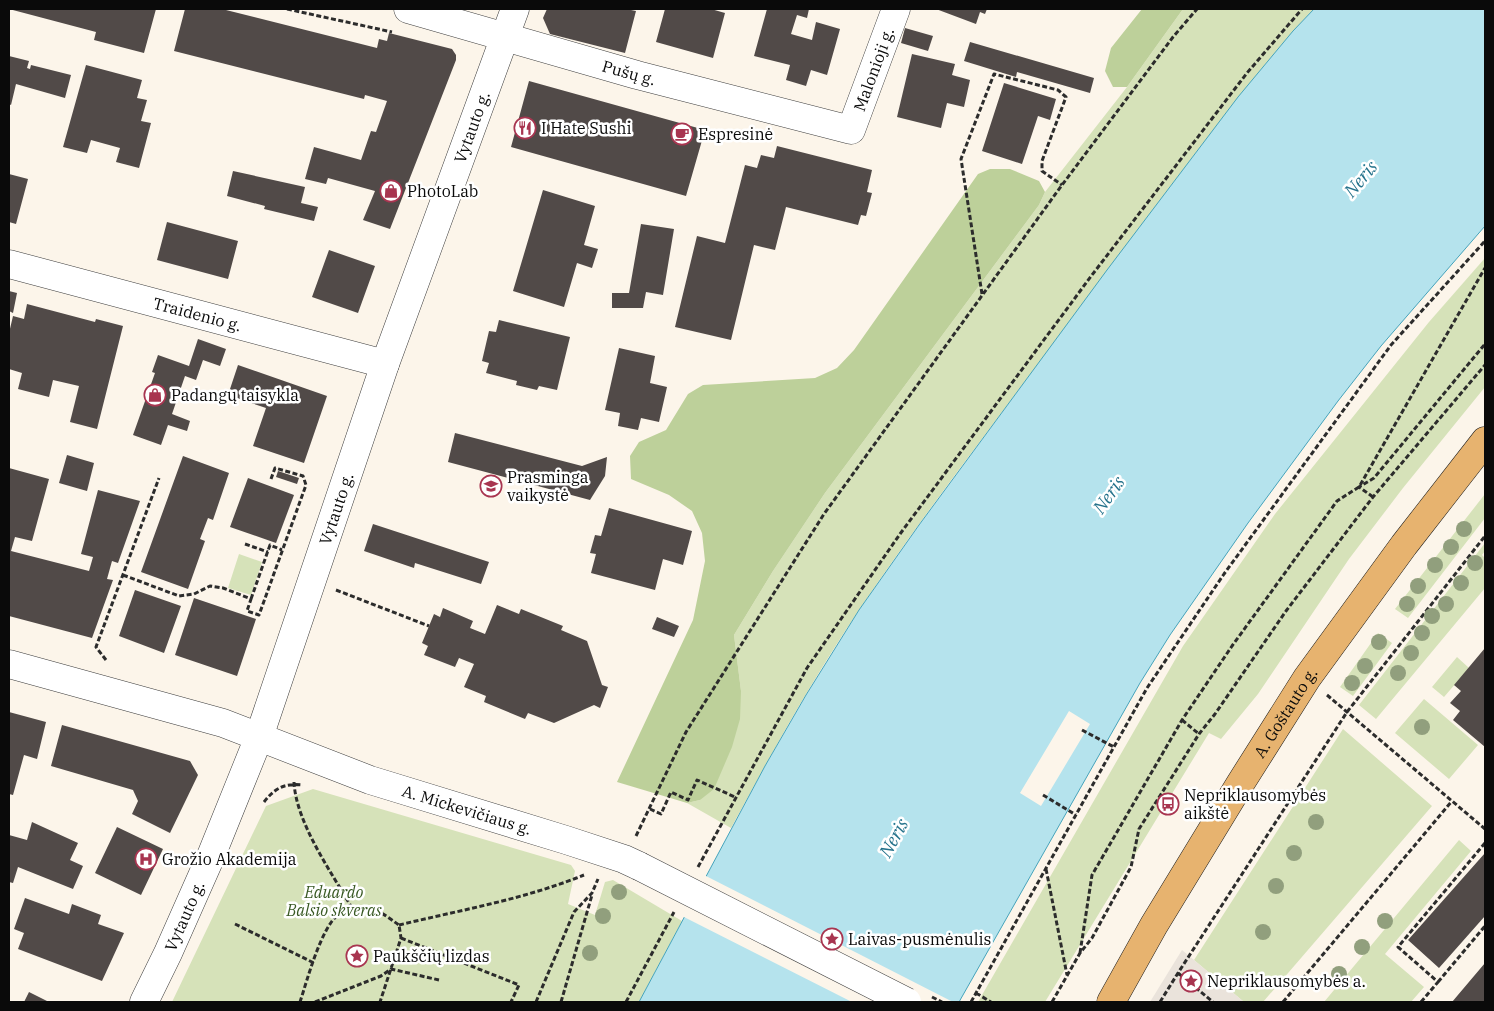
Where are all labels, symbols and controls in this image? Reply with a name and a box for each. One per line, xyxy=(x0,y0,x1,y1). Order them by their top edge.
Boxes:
street label: Malonioji g. xyxy=(849,25,898,114)
street label: Pušų g. xyxy=(600,56,658,89)
street label: Vytauto g. xyxy=(450,88,494,166)
restaurant icon: I Hate Sushi xyxy=(513,116,537,140)
place label: I Hate Sushi xyxy=(541,118,632,138)
cafe icon: Espresinė xyxy=(670,122,694,146)
place label: Espresinė xyxy=(698,124,773,144)
water label: Neris xyxy=(1338,155,1383,202)
shop icon: PhotoLab xyxy=(379,179,403,203)
place label: PhotoLab xyxy=(407,181,478,201)
street label: Traidenio g. xyxy=(151,293,244,335)
shop icon: Padangų taisykla xyxy=(143,383,167,407)
place label: Padangų taisykla xyxy=(171,385,299,405)
place label: Prasminga vaikystė xyxy=(507,467,589,505)
street label: Vytauto g. xyxy=(315,470,358,547)
water label: Neris xyxy=(1087,471,1130,519)
school or university icon: Prasminga vaikystė xyxy=(479,474,503,498)
street label: A. Goštauto g. xyxy=(1249,663,1322,761)
street label: A. Mickevičiaus g. xyxy=(400,780,534,839)
place label: Nepriklausomybės aikštė xyxy=(1184,785,1326,823)
bus stop icon: Nepriklausomybės aikštė xyxy=(1156,792,1180,816)
water label: Neris xyxy=(873,814,914,862)
hospital icon: Grožio Akademija xyxy=(134,847,158,871)
place label: Grožio Akademija xyxy=(162,849,297,869)
street label: Vytauto g. xyxy=(160,878,209,954)
park label: Eduardo Balsio skveras xyxy=(285,882,382,920)
place icon: Laivas-pusmėnulis xyxy=(820,927,844,951)
place label: Laivas-pusmėnulis xyxy=(848,929,991,949)
place icon: Paukščių lizdas xyxy=(345,944,369,968)
place label: Paukščių lizdas xyxy=(373,946,489,966)
place icon: Nepriklausomybės a. xyxy=(1179,969,1203,993)
place label: Nepriklausomybės a. xyxy=(1207,971,1366,991)

